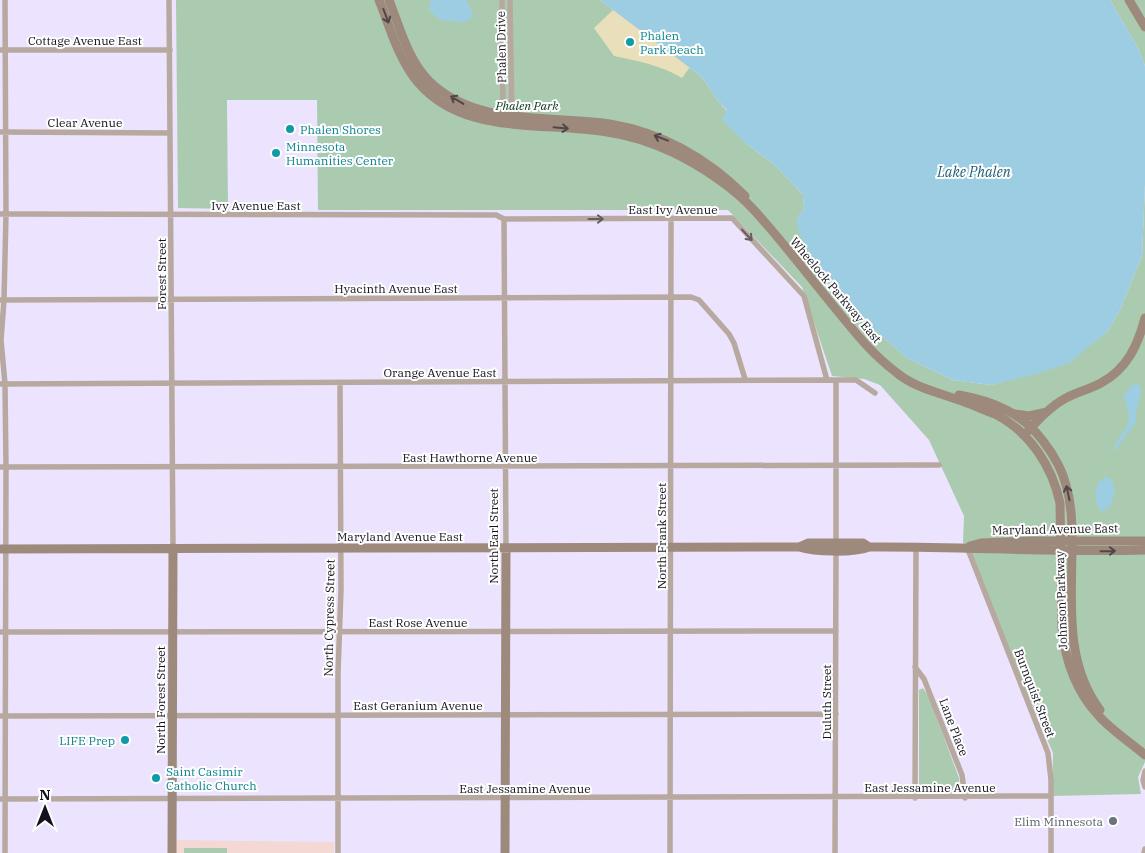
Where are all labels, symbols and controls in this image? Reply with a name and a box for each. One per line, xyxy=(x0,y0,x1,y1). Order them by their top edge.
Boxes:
one-way arrow xyxy=(381,8,391,23)
street label: Phalen Drive xyxy=(493,11,509,83)
place label: Phalen Park Beach xyxy=(640,28,704,57)
street label: Cottage Avenue East xyxy=(28,33,142,48)
marker: Phalen Park Beach xyxy=(624,36,636,48)
one-way arrow xyxy=(450,95,464,105)
park label: Phalen Park xyxy=(494,98,559,113)
street label: Clear Avenue xyxy=(48,115,122,130)
place label: Phalen Shores xyxy=(300,122,381,137)
marker: Phalen Shores xyxy=(284,123,296,135)
one-way arrow xyxy=(552,123,568,132)
one-way arrow xyxy=(653,133,668,142)
place label: Minnesota Humanities Center xyxy=(286,139,394,168)
marker: Minnesota Humanities Center xyxy=(270,147,282,159)
water label: Lake Phalen xyxy=(936,163,1011,181)
street label: Ivy Avenue East xyxy=(211,198,301,213)
street label: East Ivy Avenue xyxy=(628,202,718,217)
one-way arrow xyxy=(588,214,604,224)
one-way arrow xyxy=(741,228,753,241)
street label: Wheelock Parkway East xyxy=(787,234,885,346)
street label: Forest Street xyxy=(154,238,169,310)
street label: Hyacinth Avenue East xyxy=(334,281,458,296)
street label: Orange Avenue East xyxy=(383,365,497,380)
street label: East Hawthorne Avenue xyxy=(402,450,538,465)
street label: North Frank Street xyxy=(654,483,669,589)
one-way arrow xyxy=(1063,486,1072,502)
street label: North Earl Street xyxy=(486,488,501,584)
street label: Maryland Avenue East xyxy=(992,520,1118,538)
street label: Maryland Avenue East xyxy=(337,529,463,544)
one-way arrow xyxy=(1100,546,1116,556)
street label: Johnson Parkway xyxy=(1052,550,1070,650)
street label: North Cypress Street xyxy=(320,559,338,677)
street label: East Rose Avenue xyxy=(369,615,467,630)
street label: North Forest Street xyxy=(153,646,168,754)
street label: Burnquist Street xyxy=(1011,647,1059,739)
street label: Duluth Street xyxy=(819,664,834,740)
street label: Lane Place xyxy=(936,696,972,758)
street label: East Geranium Avenue xyxy=(353,698,483,713)
place label: LIFE Prep xyxy=(59,733,115,748)
marker: LIFE Prep xyxy=(119,734,131,746)
place label: Saint Casimir Catholic Church xyxy=(166,764,257,793)
marker: Saint Casimir Catholic Church xyxy=(150,772,162,784)
street label: East Jessamine Avenue xyxy=(864,780,996,795)
street label: East Jessamine Avenue xyxy=(459,781,591,796)
north arrow xyxy=(20,783,70,833)
text: N xyxy=(39,786,51,804)
place label: Elim Minnesota xyxy=(1014,814,1103,829)
marker: Elim Minnesota xyxy=(1107,815,1119,827)

